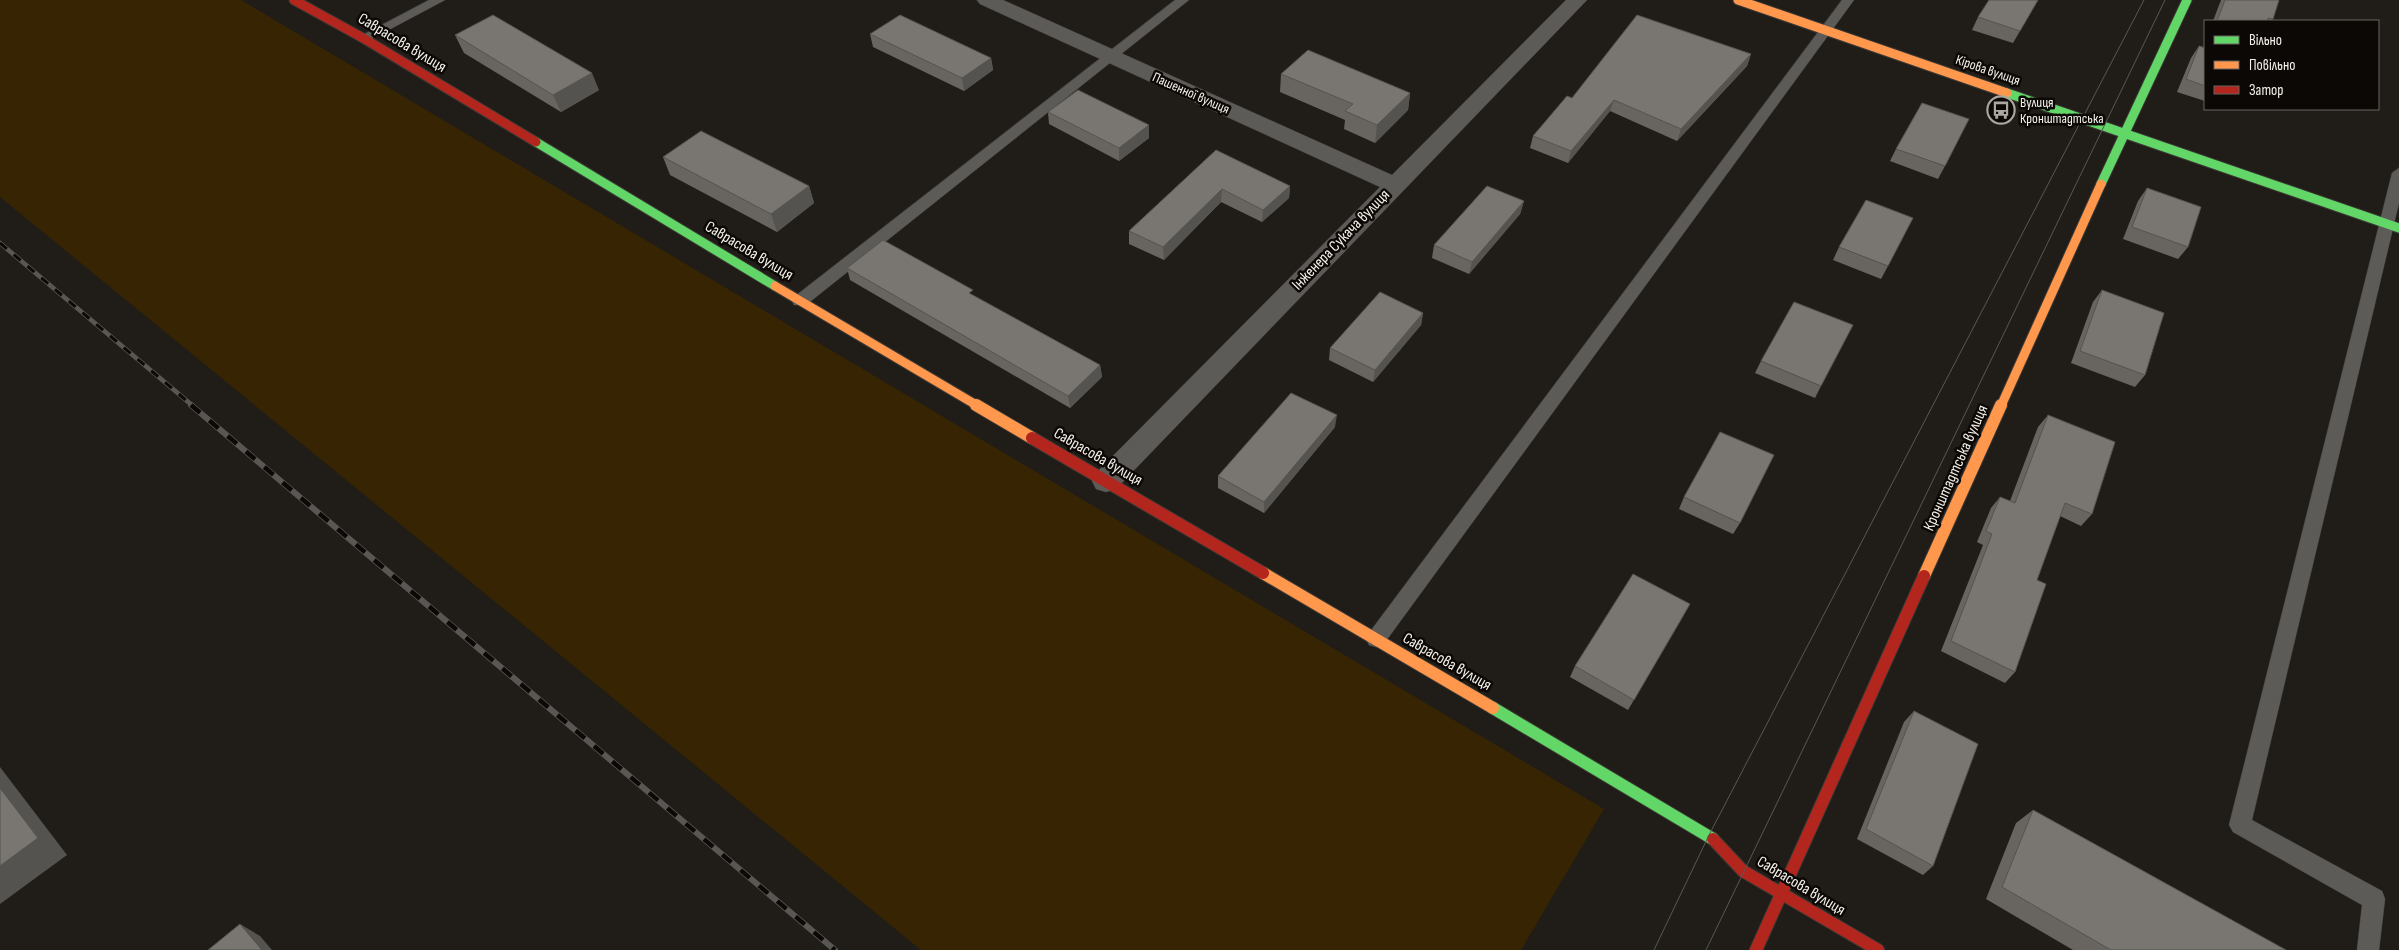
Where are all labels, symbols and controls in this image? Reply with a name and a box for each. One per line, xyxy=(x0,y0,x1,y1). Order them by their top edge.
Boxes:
street label: Саврасова вулиця xyxy=(354,9,450,77)
legend xyxy=(2204,20,2379,110)
text: Вільно xyxy=(2249,31,2282,50)
street label: Кірова вулиця xyxy=(1953,51,2023,89)
text: Повільно xyxy=(2249,56,2295,75)
street label: Пашенної вулиця xyxy=(1150,68,1232,118)
text: Затор xyxy=(2249,81,2283,100)
place label: Вулиця Кронштадтська xyxy=(2020,94,2104,127)
bus stop icon: Вулиця Кронштадтська xyxy=(1986,95,2016,125)
street label: Інженера Сукача вулиця xyxy=(1288,186,1394,294)
street label: Саврасова вулиця xyxy=(701,217,797,285)
street label: Кронштадтська вулиця xyxy=(1920,402,1992,534)
street label: Саврасова вулиця xyxy=(1050,424,1146,490)
street label: Саврасова вулиця xyxy=(1399,629,1495,695)
street label: Саврасова вулиця xyxy=(1753,852,1849,920)

